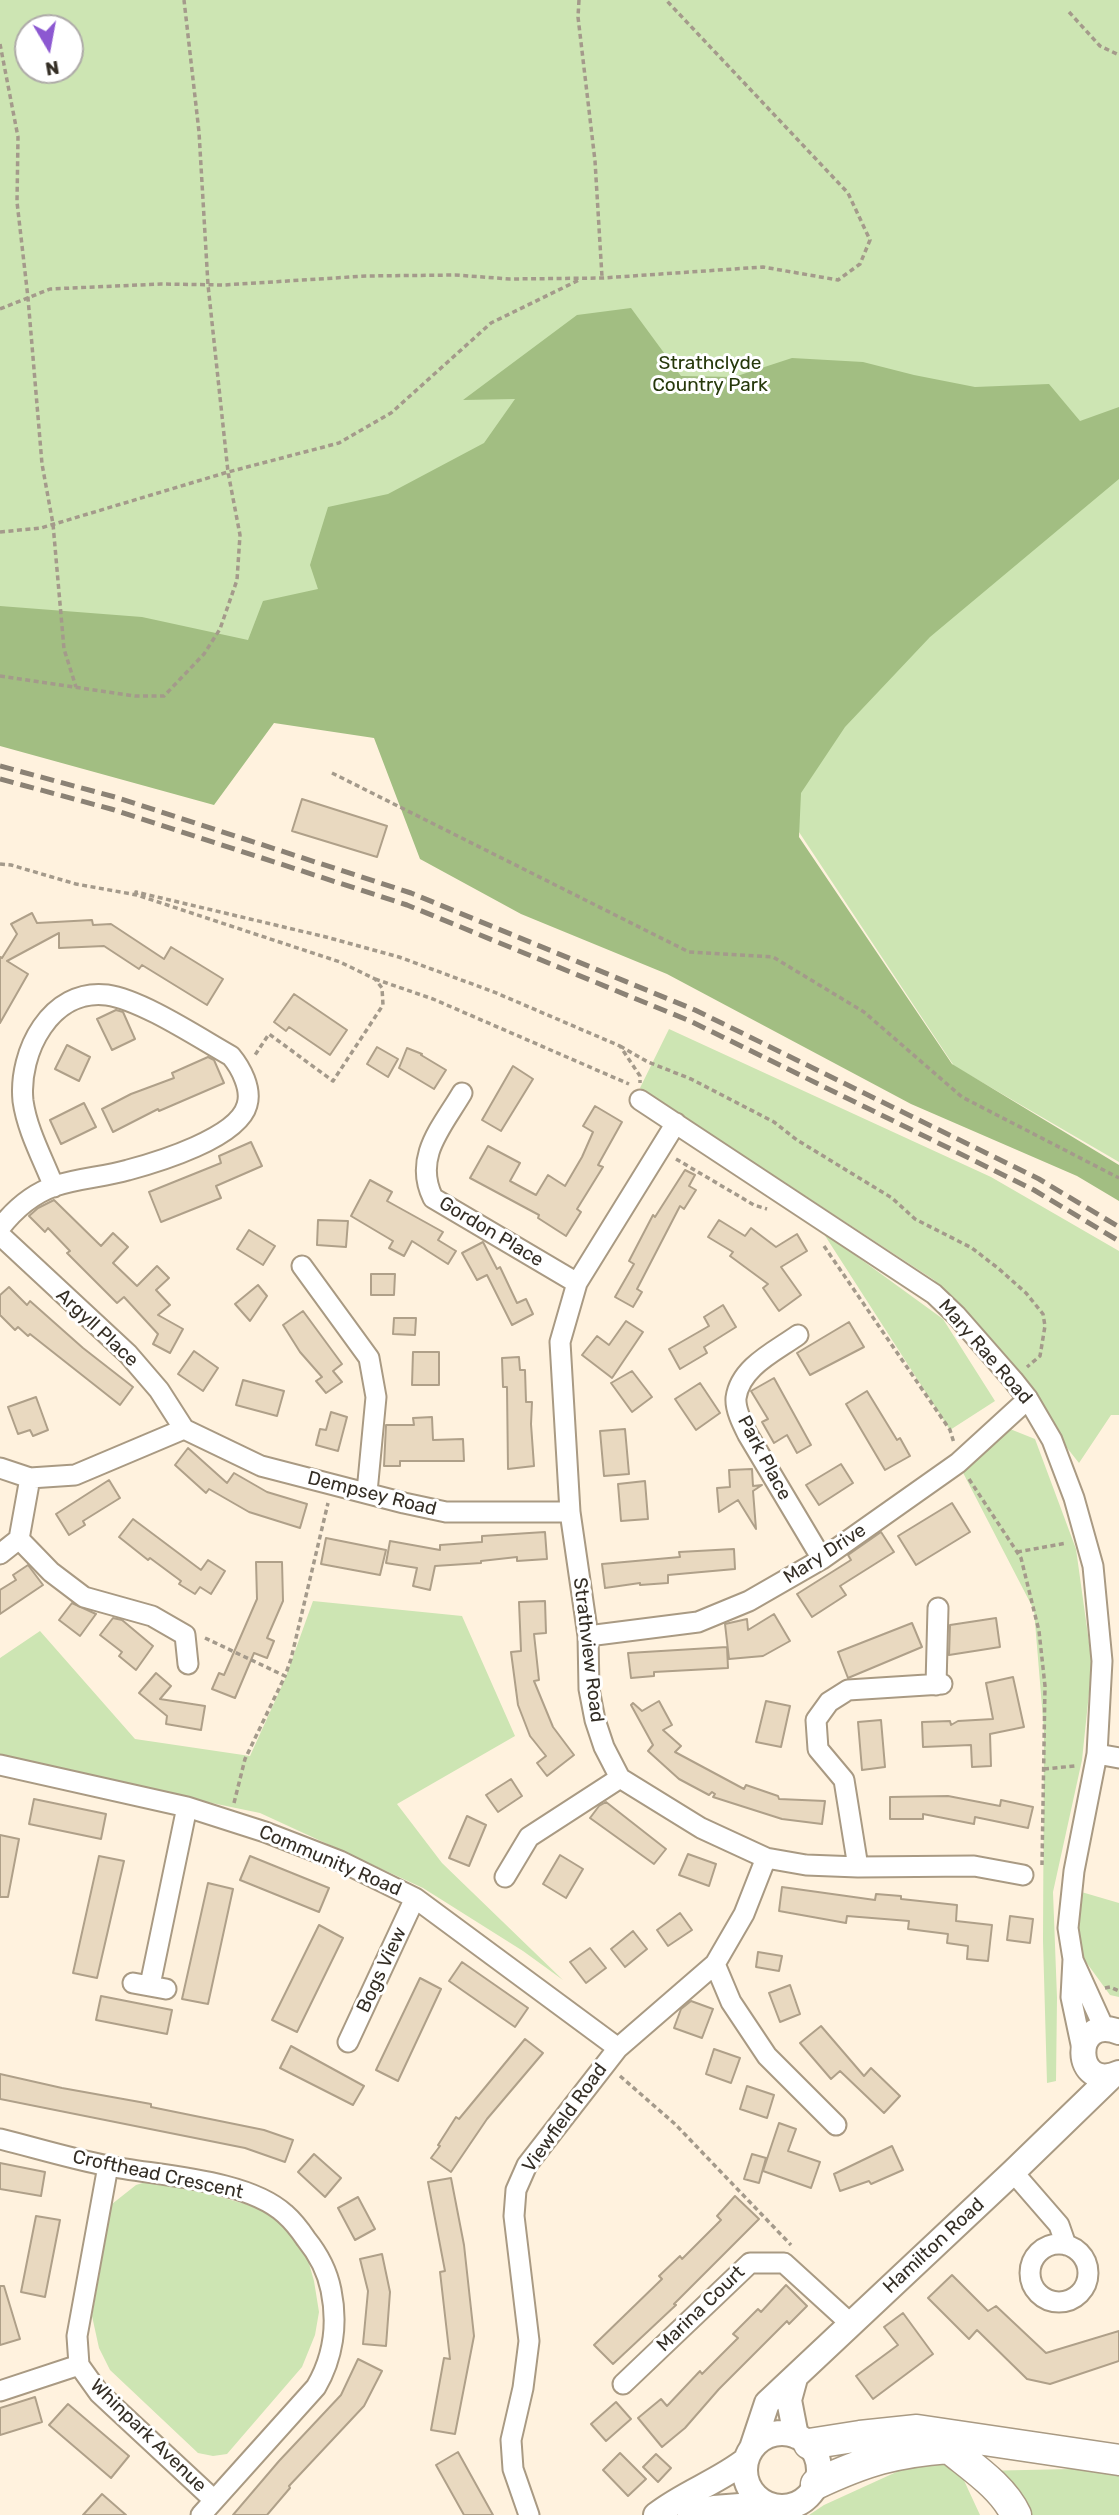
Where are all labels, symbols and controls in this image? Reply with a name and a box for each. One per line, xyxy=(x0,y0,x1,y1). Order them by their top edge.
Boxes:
north arrow xyxy=(14,14,84,84)
text: N xyxy=(44,56,61,81)
park label: Strathclyde Country Park xyxy=(652,353,768,397)
street label: Gordon Place xyxy=(435,1192,547,1272)
street label: Argyll Place xyxy=(51,1284,143,1372)
street label: Mary Rae Road xyxy=(933,1295,1037,1409)
street label: Park Place xyxy=(732,1412,796,1504)
street label: Dempsey Road xyxy=(305,1467,439,1521)
street label: Mary Drive xyxy=(780,1519,870,1589)
street label: Strathview Road xyxy=(568,1576,608,1724)
street label: Community Road xyxy=(255,1821,405,1901)
street label: Bogs View xyxy=(352,1924,412,2016)
street label: Viewfield Road xyxy=(518,2059,612,2177)
street label: Crofthead Crescent xyxy=(71,2146,245,2204)
street label: Hamilton Road xyxy=(879,2193,989,2299)
street label: Marina Court xyxy=(652,2261,750,2357)
street label: Whinpark Avenue xyxy=(85,2375,211,2497)

